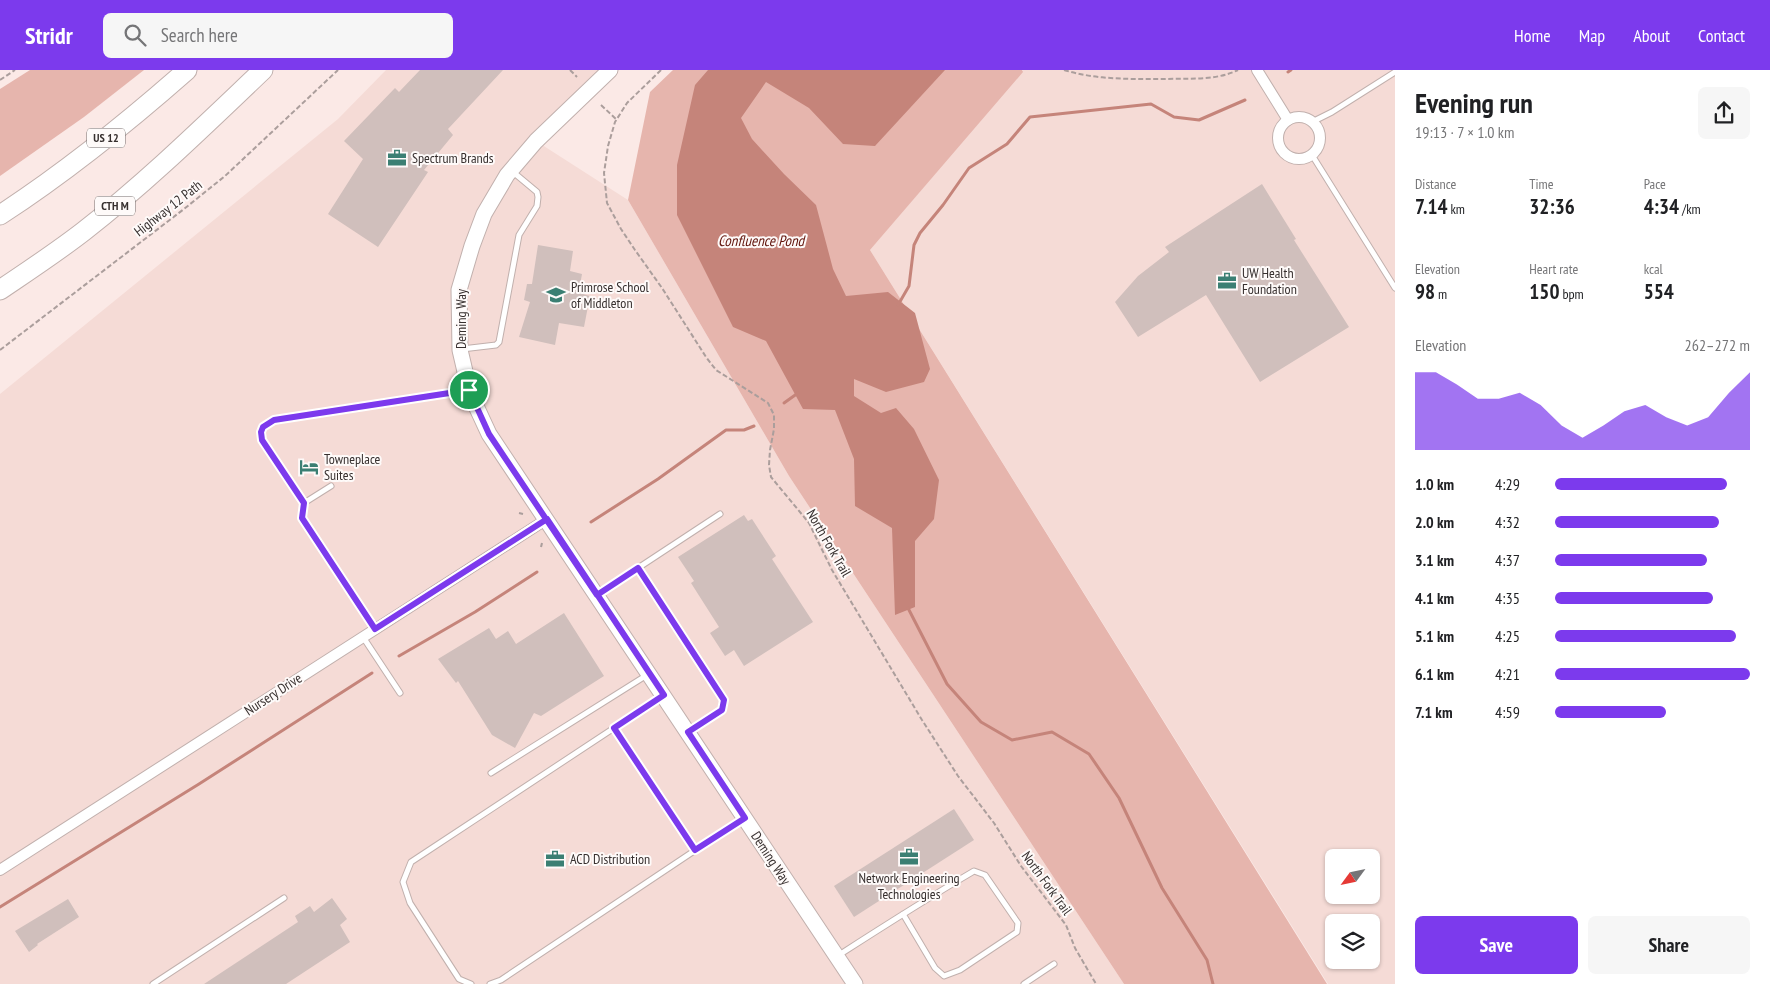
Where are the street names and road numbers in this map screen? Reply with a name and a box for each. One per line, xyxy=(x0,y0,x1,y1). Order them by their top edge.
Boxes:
road number: US 12 xyxy=(87,128,125,148)
street label: Highway 12 Path xyxy=(130,176,206,240)
road number: CTH M xyxy=(95,196,135,216)
street label: Deming Way xyxy=(452,288,470,349)
street label: North Fork Trail xyxy=(802,506,856,581)
street label: Nursery Drive xyxy=(241,669,305,719)
street label: Deming Way xyxy=(747,828,795,889)
street label: North Fork Trail xyxy=(1018,847,1077,919)

